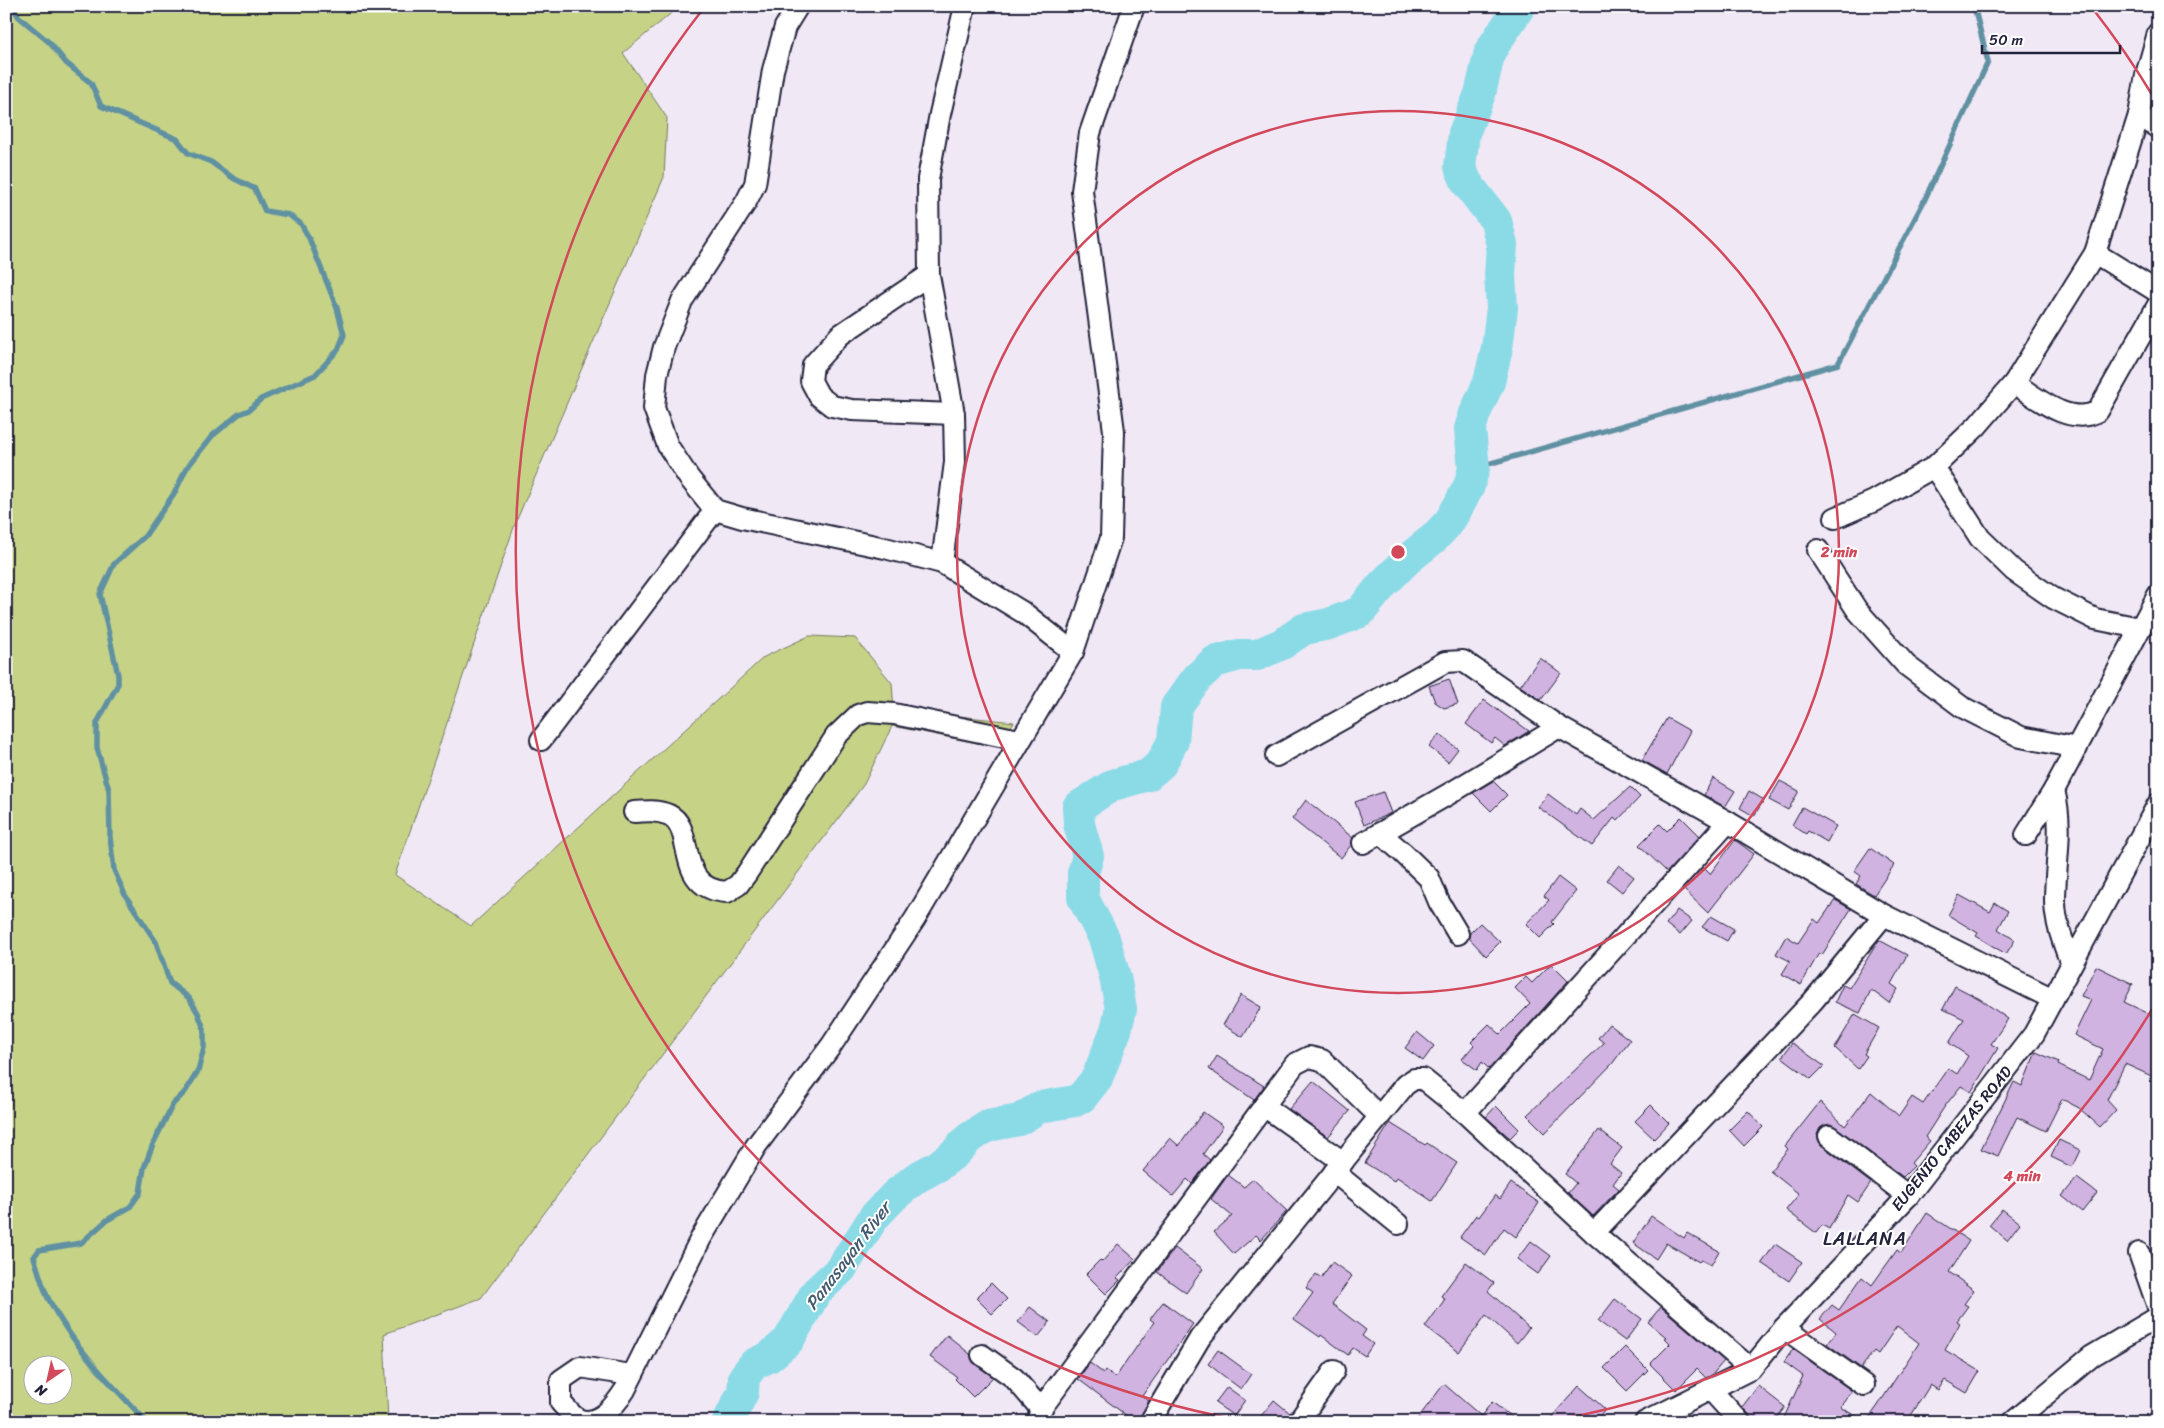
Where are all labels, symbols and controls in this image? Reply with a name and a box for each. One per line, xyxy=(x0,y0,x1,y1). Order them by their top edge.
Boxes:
scale bar xyxy=(1982,22,2119,54)
text: 50 m xyxy=(1989,27,2024,53)
text: 2 min xyxy=(1820,539,1858,565)
centre of rings xyxy=(1389,543,1407,561)
street label: EUGENIO CABEZAS ROAD xyxy=(1883,1059,2020,1218)
text: 4 min xyxy=(2002,1163,2041,1189)
water label: Panasayan River xyxy=(796,1192,902,1317)
district label: LALLANA xyxy=(1823,1222,1907,1255)
north arrow xyxy=(22,1356,72,1406)
text: N xyxy=(30,1377,53,1404)

